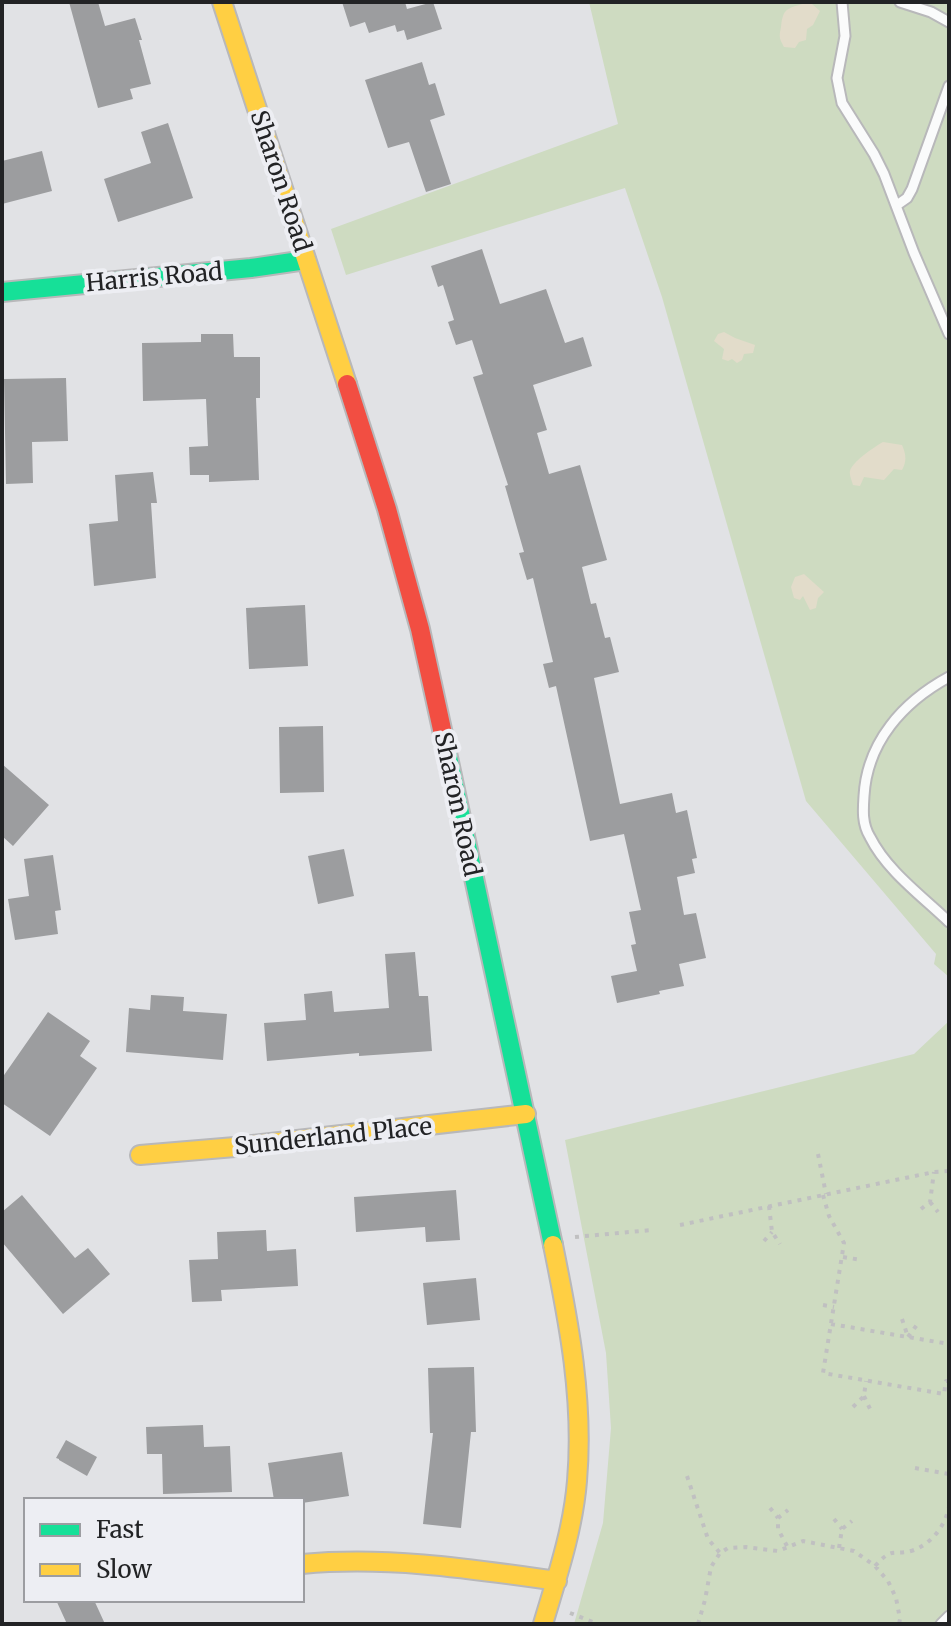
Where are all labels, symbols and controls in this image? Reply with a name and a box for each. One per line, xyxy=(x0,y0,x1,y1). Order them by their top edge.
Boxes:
street label: Sharon Road xyxy=(244,106,318,256)
street label: Harris Road xyxy=(84,256,224,298)
street label: Sharon Road xyxy=(428,729,488,879)
street label: Sunderland Place xyxy=(233,1110,433,1162)
legend xyxy=(24,1498,304,1602)
text: Fast xyxy=(96,1514,144,1545)
text: Slow xyxy=(96,1554,152,1585)

